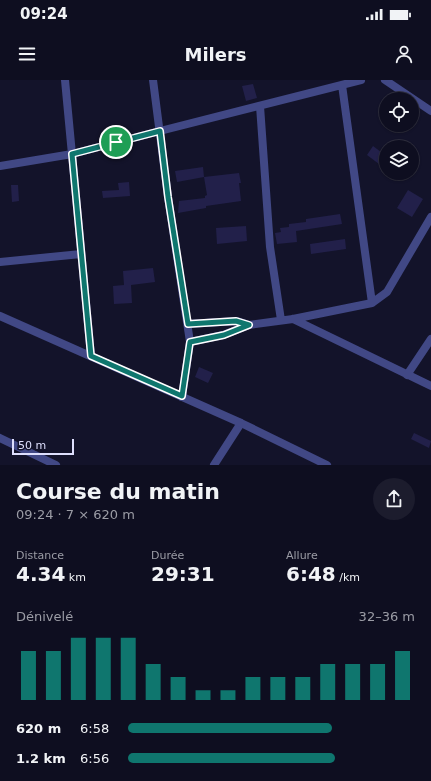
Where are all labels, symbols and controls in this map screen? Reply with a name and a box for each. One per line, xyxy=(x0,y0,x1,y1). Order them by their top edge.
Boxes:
text: 09:24 xyxy=(20,5,68,23)
icon: menu xyxy=(16,43,38,65)
icon: person xyxy=(393,43,415,65)
text: Milers xyxy=(184,44,247,65)
map controls xyxy=(379,92,419,180)
button: locate xyxy=(379,92,419,132)
pin xyxy=(99,125,133,159)
icon: arrive xyxy=(105,131,127,153)
button: layers xyxy=(379,140,419,180)
scale bar xyxy=(12,437,74,456)
text: 50 m xyxy=(18,439,46,452)
button: share xyxy=(373,478,415,520)
text: Course du matin xyxy=(16,479,220,504)
text: 09:24 · 7 × 620 m xyxy=(16,507,135,522)
text: Distance xyxy=(16,549,64,562)
text: Durée xyxy=(151,549,184,562)
text: Allure xyxy=(286,549,318,562)
text: 4.34 xyxy=(16,562,65,586)
text: 29:31 xyxy=(151,562,215,586)
text: 6:48 xyxy=(286,562,336,586)
text: km xyxy=(65,571,86,584)
text: /km xyxy=(336,571,360,584)
text: Dénivelé xyxy=(16,609,73,624)
text: 32–36 m xyxy=(359,609,415,624)
text: 620 m xyxy=(16,721,61,736)
text: 6:58 xyxy=(80,721,109,736)
text: 1.2 km xyxy=(16,751,66,766)
text: 6:56 xyxy=(80,751,109,766)

